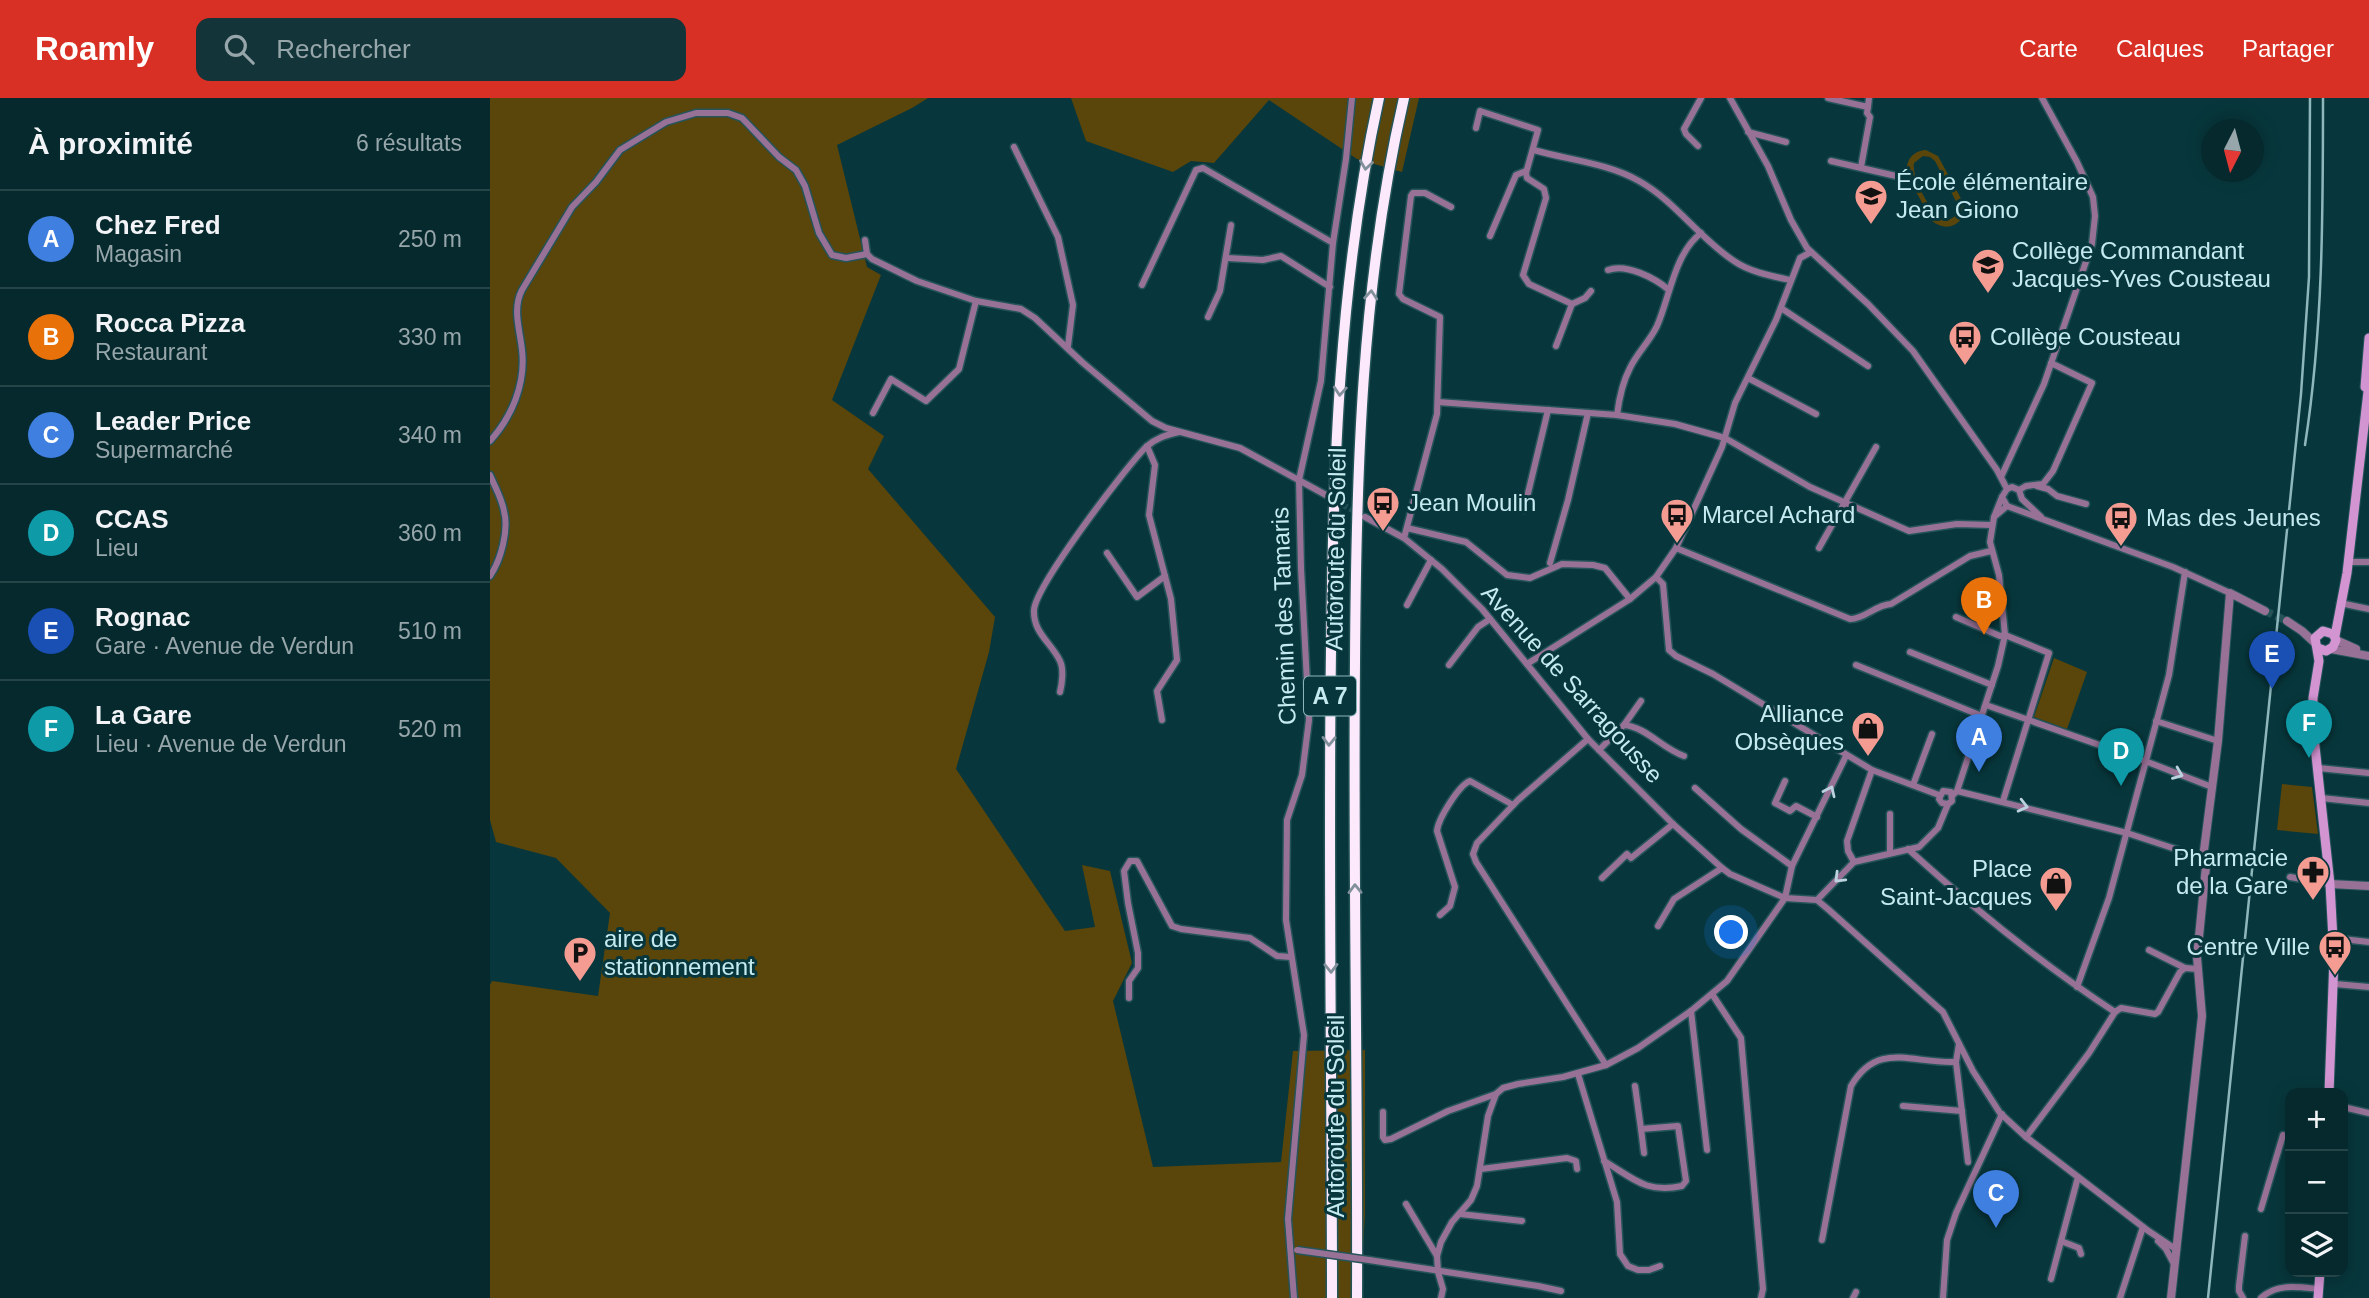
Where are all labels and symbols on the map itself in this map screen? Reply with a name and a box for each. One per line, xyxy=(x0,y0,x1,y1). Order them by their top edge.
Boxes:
north arrow xyxy=(2201,119,2264,182)
one-way arrow xyxy=(1359,159,1374,171)
place label: École élémentaire Jean Giono xyxy=(1896,168,2088,223)
school or university icon: École élémentaire Jean Giono xyxy=(1852,177,1890,226)
place label: Collège Commandant Jacques-Yves Cousteau xyxy=(2012,237,2271,292)
school or university icon: Collège Commandant Jacques-Yves Cousteau xyxy=(1969,246,2007,295)
one-way arrow xyxy=(1364,289,1379,301)
bus stop icon: Collège Cousteau xyxy=(1946,318,1984,367)
place label: Collège Cousteau xyxy=(1990,323,2181,350)
one-way arrow xyxy=(1333,386,1348,397)
street label: Autoroute du Soleil xyxy=(1320,447,1351,651)
bus stop icon: Jean Moulin xyxy=(1364,484,1402,533)
place label: Jean Moulin xyxy=(1407,489,1536,516)
bus stop icon: Marcel Achard xyxy=(1658,496,1696,545)
bus stop icon: Mas des Jeunes xyxy=(2102,499,2140,548)
place label: Marcel Achard xyxy=(1702,501,1855,528)
place label: Mas des Jeunes xyxy=(2146,504,2321,531)
street label: Chemin des Tamaris xyxy=(1266,506,1301,726)
pin: B xyxy=(1961,577,2007,635)
street label: Avenue de Sarragousse xyxy=(1476,579,1668,788)
pin: E xyxy=(2249,631,2295,689)
road number: A 7 xyxy=(1304,676,1356,716)
place label: Alliance Obsèques xyxy=(1735,700,1844,755)
pin: F xyxy=(2286,700,2332,758)
shop icon: Alliance Obsèques xyxy=(1849,709,1887,758)
pin: A xyxy=(1956,714,2002,772)
pin: D xyxy=(2098,728,2144,786)
one-way arrow xyxy=(1322,735,1337,746)
one-way arrow xyxy=(2171,766,2184,780)
one-way arrow xyxy=(1822,786,1836,798)
one-way arrow xyxy=(2017,798,2029,812)
place label: Pharmacie de la Gare xyxy=(2173,844,2288,899)
pharmacy icon: Pharmacie de la Gare xyxy=(2294,853,2332,902)
place label: Place Saint-Jacques xyxy=(1880,855,2032,910)
shop icon: Place Saint-Jacques xyxy=(2037,864,2075,913)
one-way arrow xyxy=(1834,869,1847,882)
one-way arrow xyxy=(1348,884,1363,895)
your location xyxy=(1714,915,1748,949)
place label: aire de stationnement xyxy=(604,925,755,980)
bus stop icon: Centre Ville xyxy=(2316,928,2354,977)
place label: Centre Ville xyxy=(2186,933,2310,960)
parking icon: aire de stationnement xyxy=(561,934,599,983)
one-way arrow xyxy=(1323,963,1339,974)
street label: Autoroute du Soleil xyxy=(1322,1015,1349,1217)
pin: C xyxy=(1973,1170,2019,1228)

